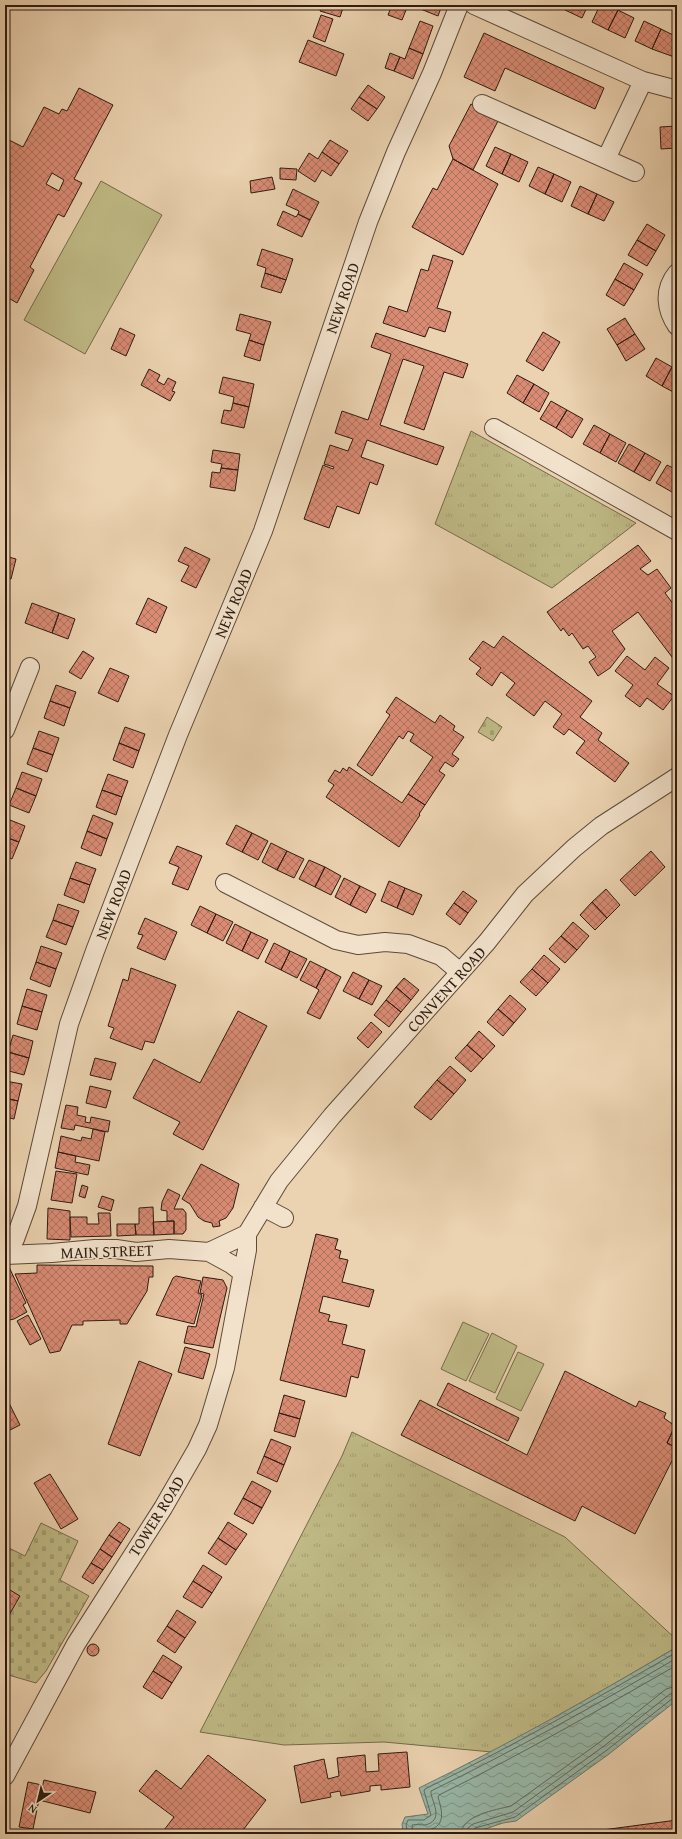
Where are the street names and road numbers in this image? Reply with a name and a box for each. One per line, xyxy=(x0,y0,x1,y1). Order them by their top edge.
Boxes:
street label: NEW ROAD xyxy=(319,259,365,337)
street label: NEW ROAD xyxy=(208,564,259,642)
street label: NEW ROAD xyxy=(89,865,137,943)
street label: CONVENT ROAD xyxy=(401,941,491,1037)
street label: MAIN STREET xyxy=(60,1237,154,1265)
street label: TOWER ROAD xyxy=(122,1471,190,1561)

